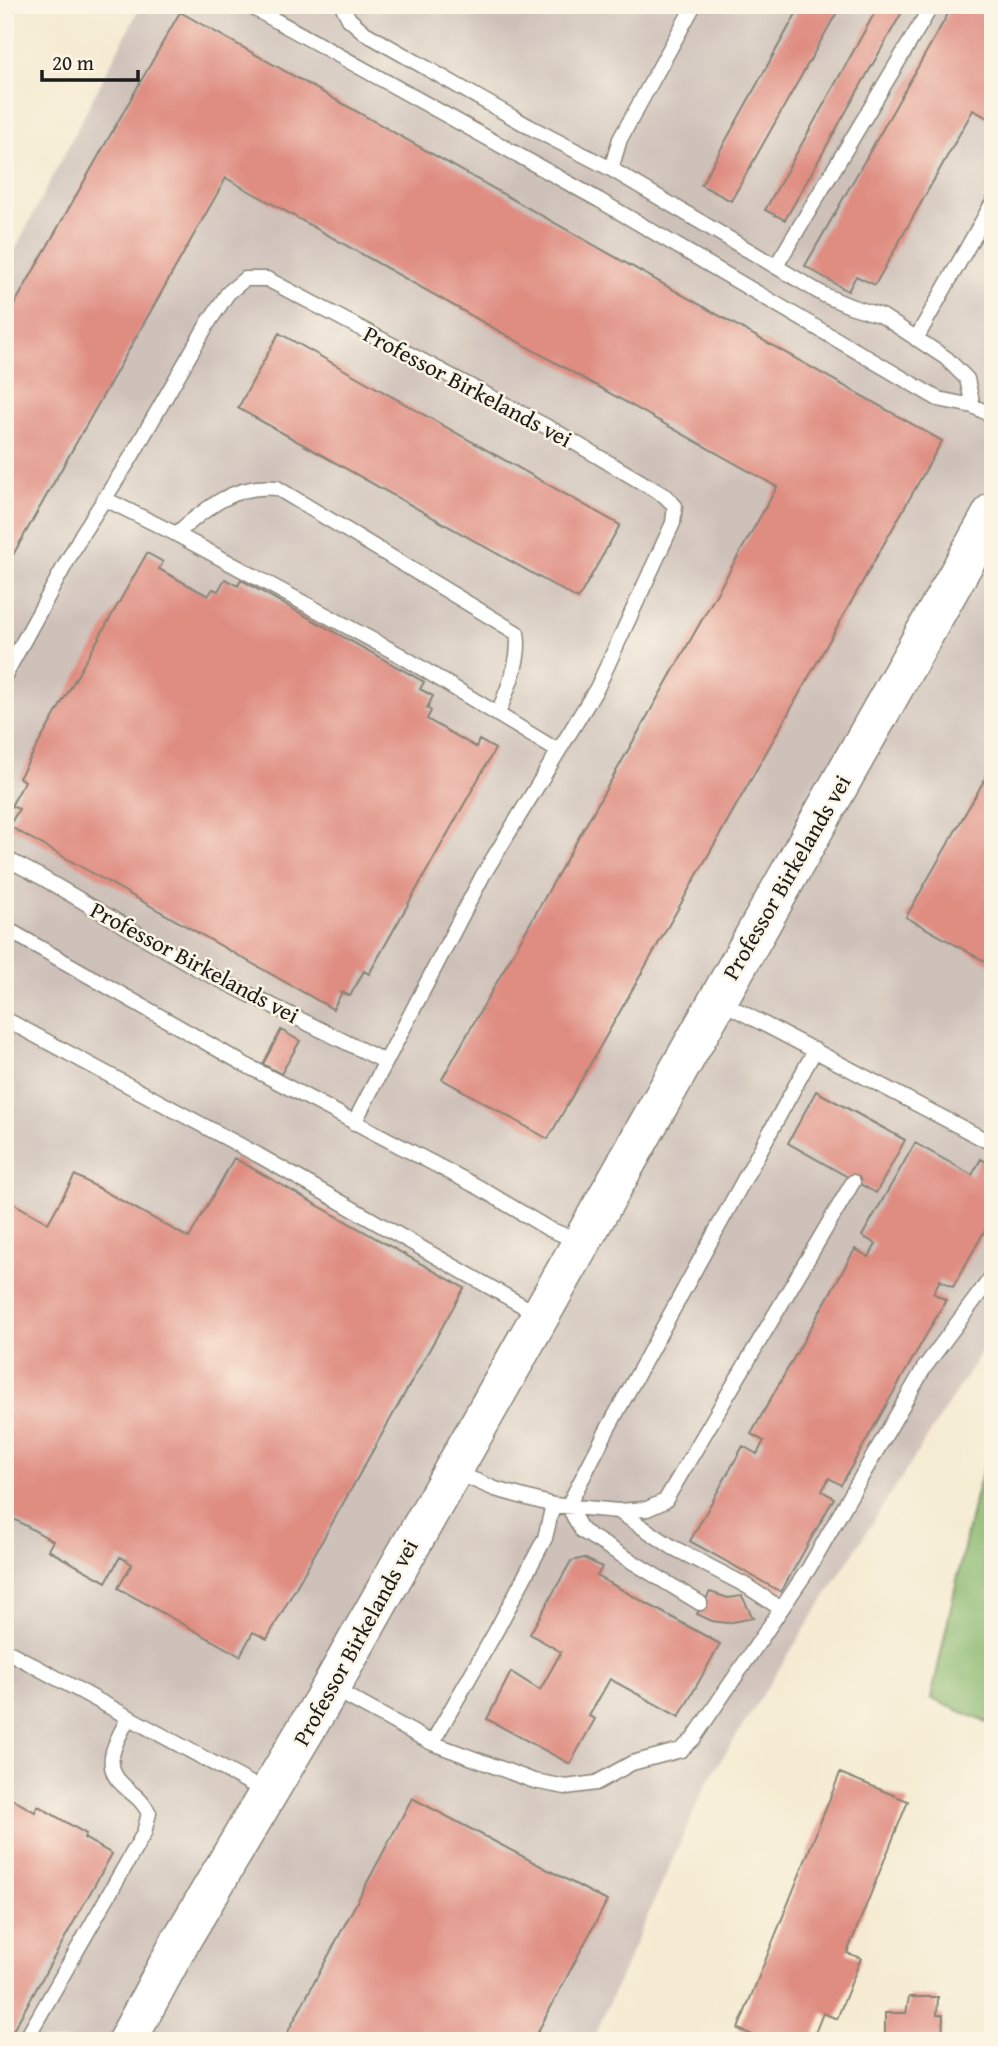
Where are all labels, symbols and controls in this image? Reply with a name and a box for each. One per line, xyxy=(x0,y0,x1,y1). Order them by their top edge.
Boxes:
scale bar xyxy=(42,38,138,82)
text: 20 m xyxy=(52,47,94,78)
street label: Professor Birkelands vei xyxy=(358,317,578,455)
street label: Professor Birkelands vei xyxy=(714,768,858,986)
street label: Professor Birkelands vei xyxy=(85,893,305,1031)
street label: Professor Birkelands vei xyxy=(284,1533,426,1751)

